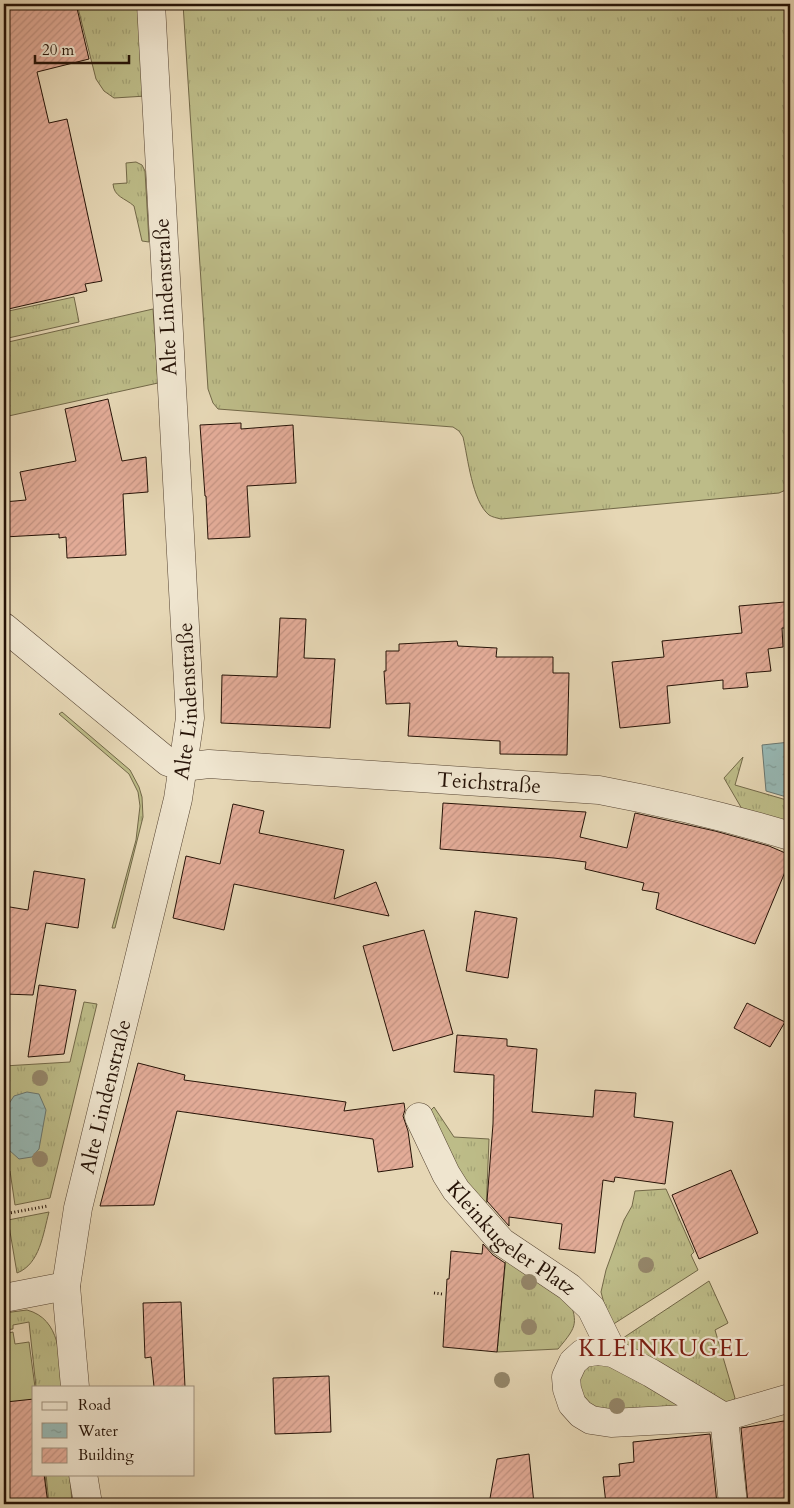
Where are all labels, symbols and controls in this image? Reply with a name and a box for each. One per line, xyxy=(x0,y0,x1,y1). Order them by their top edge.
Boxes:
scale bar xyxy=(35,32,129,64)
text: 20 m xyxy=(42,40,74,60)
street label: Alte Lindenstraße xyxy=(147,217,185,377)
street label: Alte Lindenstraße xyxy=(167,622,205,782)
street label: Teichstraße xyxy=(436,765,542,801)
street label: Alte Lindenstraße xyxy=(72,1016,138,1177)
street label: Kleinkugeler Platz xyxy=(440,1175,584,1302)
district label: KLEINKUGEL xyxy=(578,1332,750,1365)
legend xyxy=(32,1386,195,1476)
text: Road xyxy=(78,1395,111,1415)
text: Water xyxy=(77,1421,119,1441)
text: Building xyxy=(78,1445,134,1465)

